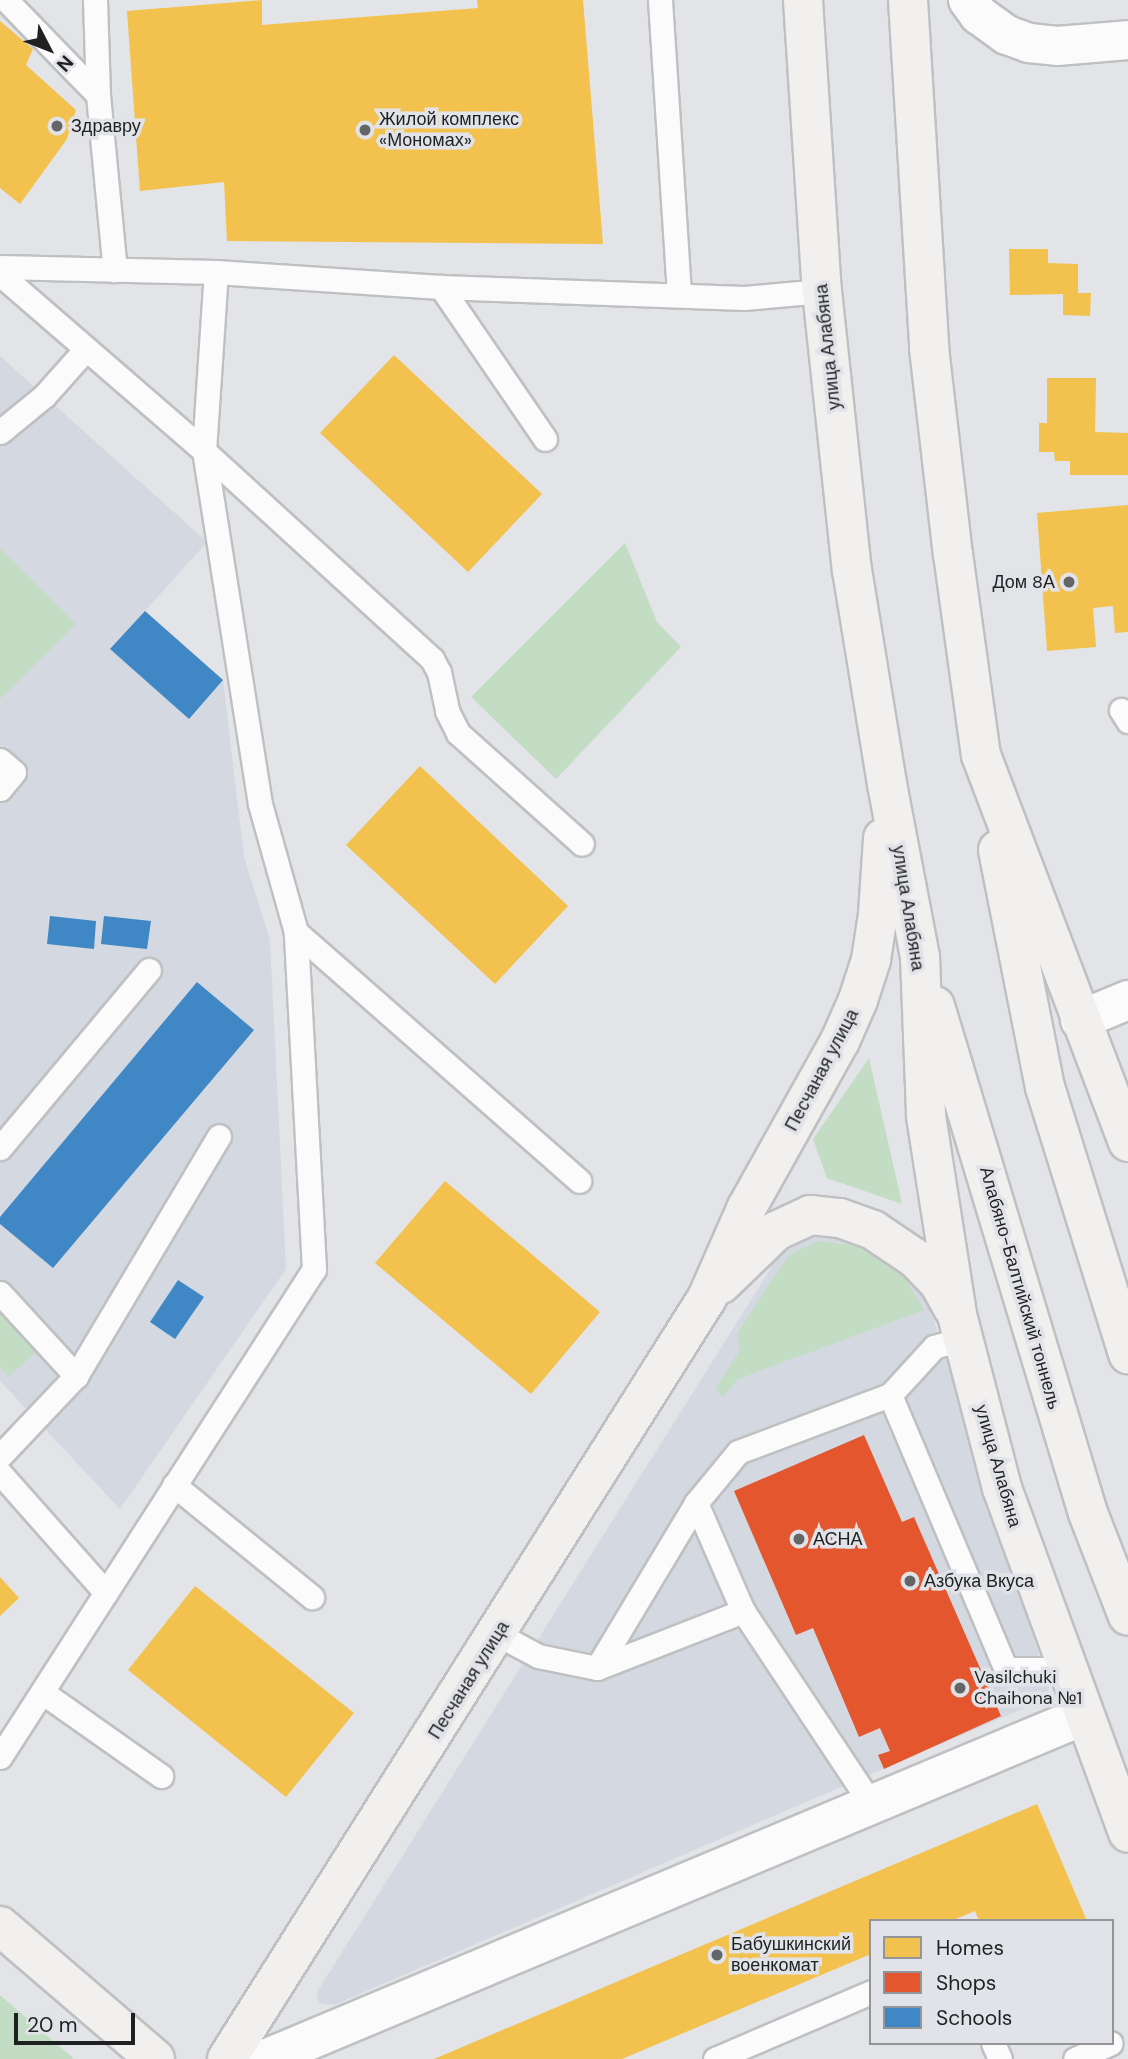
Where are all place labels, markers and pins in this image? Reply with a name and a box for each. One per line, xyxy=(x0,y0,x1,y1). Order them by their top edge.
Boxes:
place label: Жилой комплекс «Мономах» xyxy=(379,109,519,152)
place label: Здравру xyxy=(71,115,141,137)
marker: Здравру xyxy=(49,118,65,134)
marker: Жилой комплекс «Мономах» xyxy=(357,122,373,138)
place label: Дом 8А xyxy=(992,571,1055,593)
marker: Дом 8А xyxy=(1061,574,1077,590)
place label: АСНА xyxy=(813,1528,863,1550)
marker: АСНА xyxy=(791,1531,807,1547)
place label: Азбука Вкуса xyxy=(924,1570,1034,1592)
marker: Азбука Вкуса xyxy=(902,1573,918,1589)
place label: Vasilchuki Chaihona №1 xyxy=(974,1667,1082,1710)
marker: Vasilchuki Chaihona №1 xyxy=(952,1680,968,1696)
place label: Бабушкинский военкомат xyxy=(731,1934,851,1976)
marker: Бабушкинский военкомат xyxy=(709,1947,725,1963)

